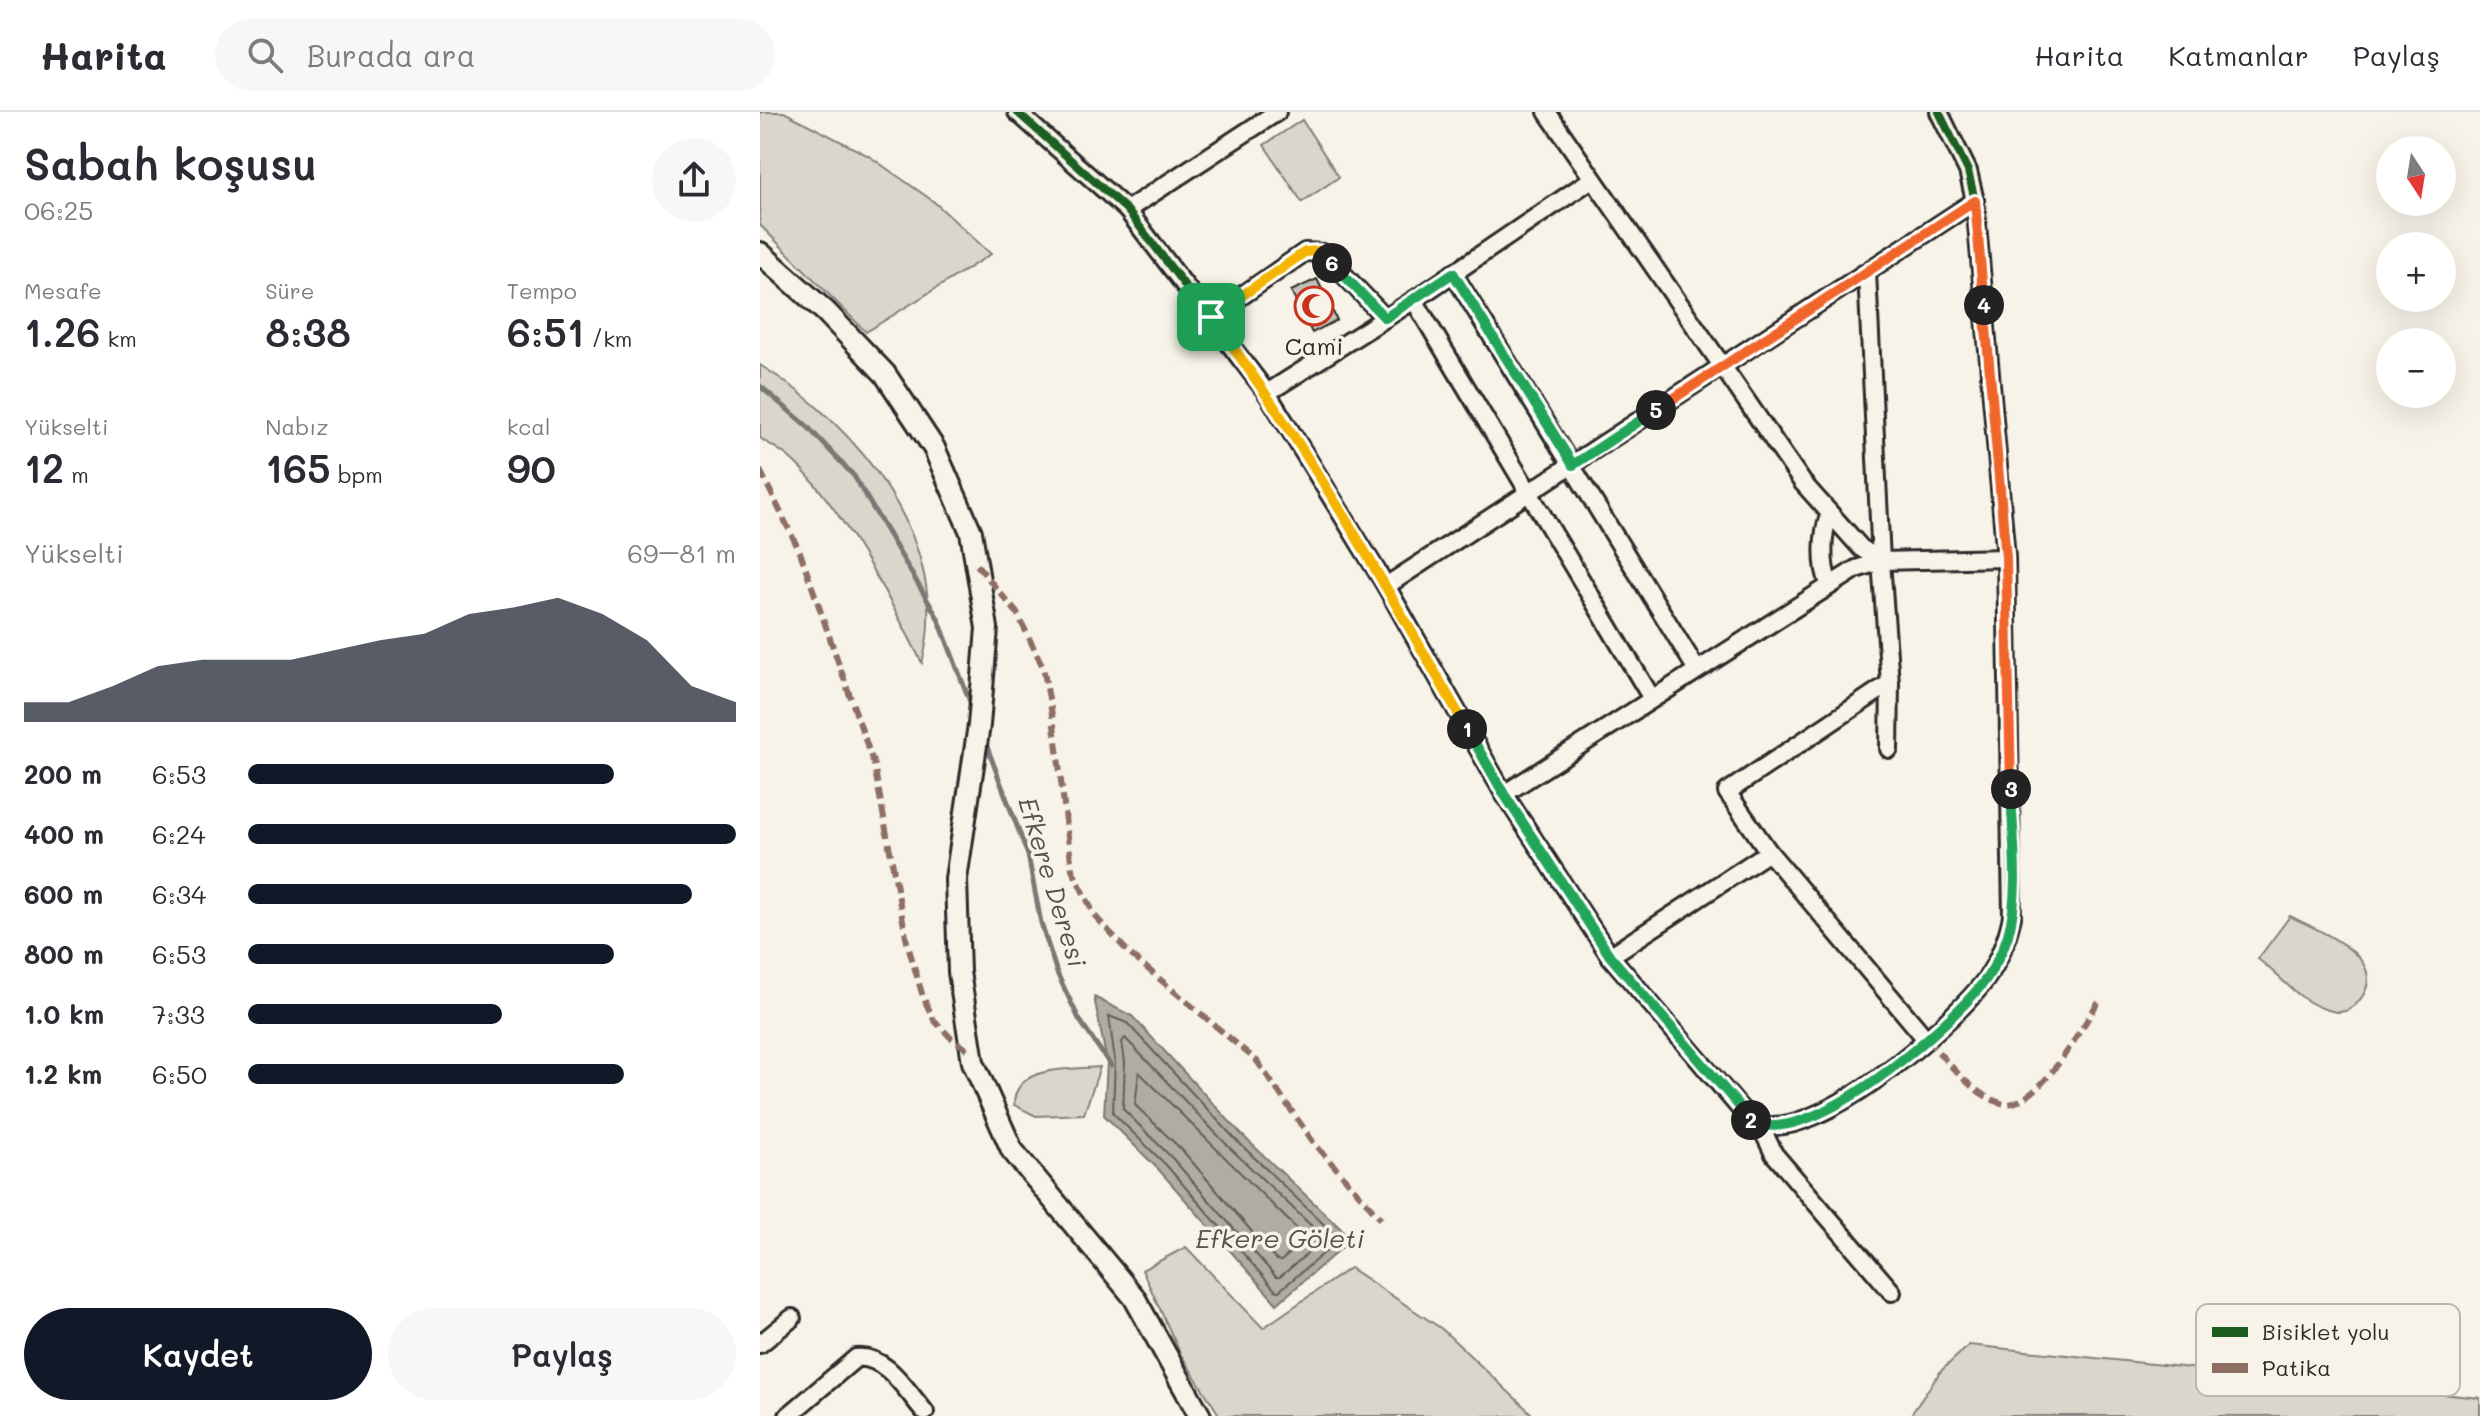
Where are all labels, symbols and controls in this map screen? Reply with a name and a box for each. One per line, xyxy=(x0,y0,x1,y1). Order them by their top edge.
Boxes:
search box xyxy=(215,19,775,91)
text: Harita xyxy=(40,30,167,80)
icon: search xyxy=(243,33,287,77)
text: Burada ara xyxy=(307,35,475,75)
text: Harita xyxy=(2034,37,2124,73)
text: Katmanlar xyxy=(2168,37,2309,73)
text: Paylaş xyxy=(2353,37,2440,73)
text: Sabah koşusu xyxy=(24,134,317,191)
north arrow xyxy=(2376,136,2456,216)
map controls xyxy=(2376,136,2456,408)
button: share xyxy=(652,138,736,222)
text: 06:25 xyxy=(24,193,93,227)
button: + xyxy=(2376,232,2456,312)
pin: 6 xyxy=(1312,243,1352,283)
text: 6 xyxy=(1325,248,1339,277)
text: Mesafe xyxy=(24,276,102,305)
text: Süre xyxy=(265,276,314,305)
text: Tempo xyxy=(507,276,577,305)
pin xyxy=(1177,283,1245,351)
mosque icon: Cami xyxy=(1293,285,1335,327)
pin: 4 xyxy=(1964,285,2004,325)
text: 4 xyxy=(1977,290,1991,319)
icon: arrive xyxy=(1189,295,1233,339)
text: 1.26 xyxy=(24,305,100,357)
text: 8:38 xyxy=(265,305,351,357)
text: 6:51 xyxy=(507,305,585,357)
text: km xyxy=(100,324,137,353)
text: /km xyxy=(585,324,632,353)
button: − xyxy=(2376,328,2456,408)
place label: Cami xyxy=(1285,330,1343,361)
pin: 5 xyxy=(1636,390,1676,430)
text: 5 xyxy=(1650,395,1662,424)
text: Yükselti xyxy=(24,412,108,441)
text: Nabız xyxy=(265,412,328,441)
text: kcal xyxy=(507,412,551,441)
text: 12 xyxy=(24,441,64,493)
text: 165 xyxy=(265,441,331,493)
text: 90 xyxy=(507,441,556,493)
text: m xyxy=(64,460,89,489)
text: bpm xyxy=(331,460,383,489)
text: Yükselti xyxy=(24,536,124,570)
text: 69–81 m xyxy=(627,536,736,570)
pin: 1 xyxy=(1447,709,1487,749)
text: 1 xyxy=(1462,714,1472,743)
text: 200 m xyxy=(24,757,102,791)
text: 6:53 xyxy=(152,757,206,791)
pin: 3 xyxy=(1991,769,2031,809)
text: 3 xyxy=(2004,774,2018,803)
water label: Efkere Deresi xyxy=(1011,793,1095,971)
text: 400 m xyxy=(24,817,104,851)
text: 6:24 xyxy=(152,817,206,851)
text: 600 m xyxy=(24,877,103,911)
text: 6:34 xyxy=(152,877,206,911)
text: 800 m xyxy=(24,937,104,971)
text: 6:53 xyxy=(152,937,206,971)
text: 1.0 km xyxy=(24,997,104,1031)
text: 7:33 xyxy=(152,997,205,1031)
text: 1.2 km xyxy=(24,1057,102,1091)
text: 6:50 xyxy=(152,1057,207,1091)
pin: 2 xyxy=(1731,1100,1771,1140)
text: 2 xyxy=(1745,1105,1757,1134)
water label: Efkere Göleti xyxy=(1195,1221,1365,1255)
legend xyxy=(2196,1304,2460,1396)
button: Kaydet xyxy=(24,1308,372,1400)
button: Paylaş xyxy=(388,1308,736,1400)
text: Bisiklet yolu xyxy=(2262,1317,2389,1346)
text: Patika xyxy=(2262,1353,2331,1382)

